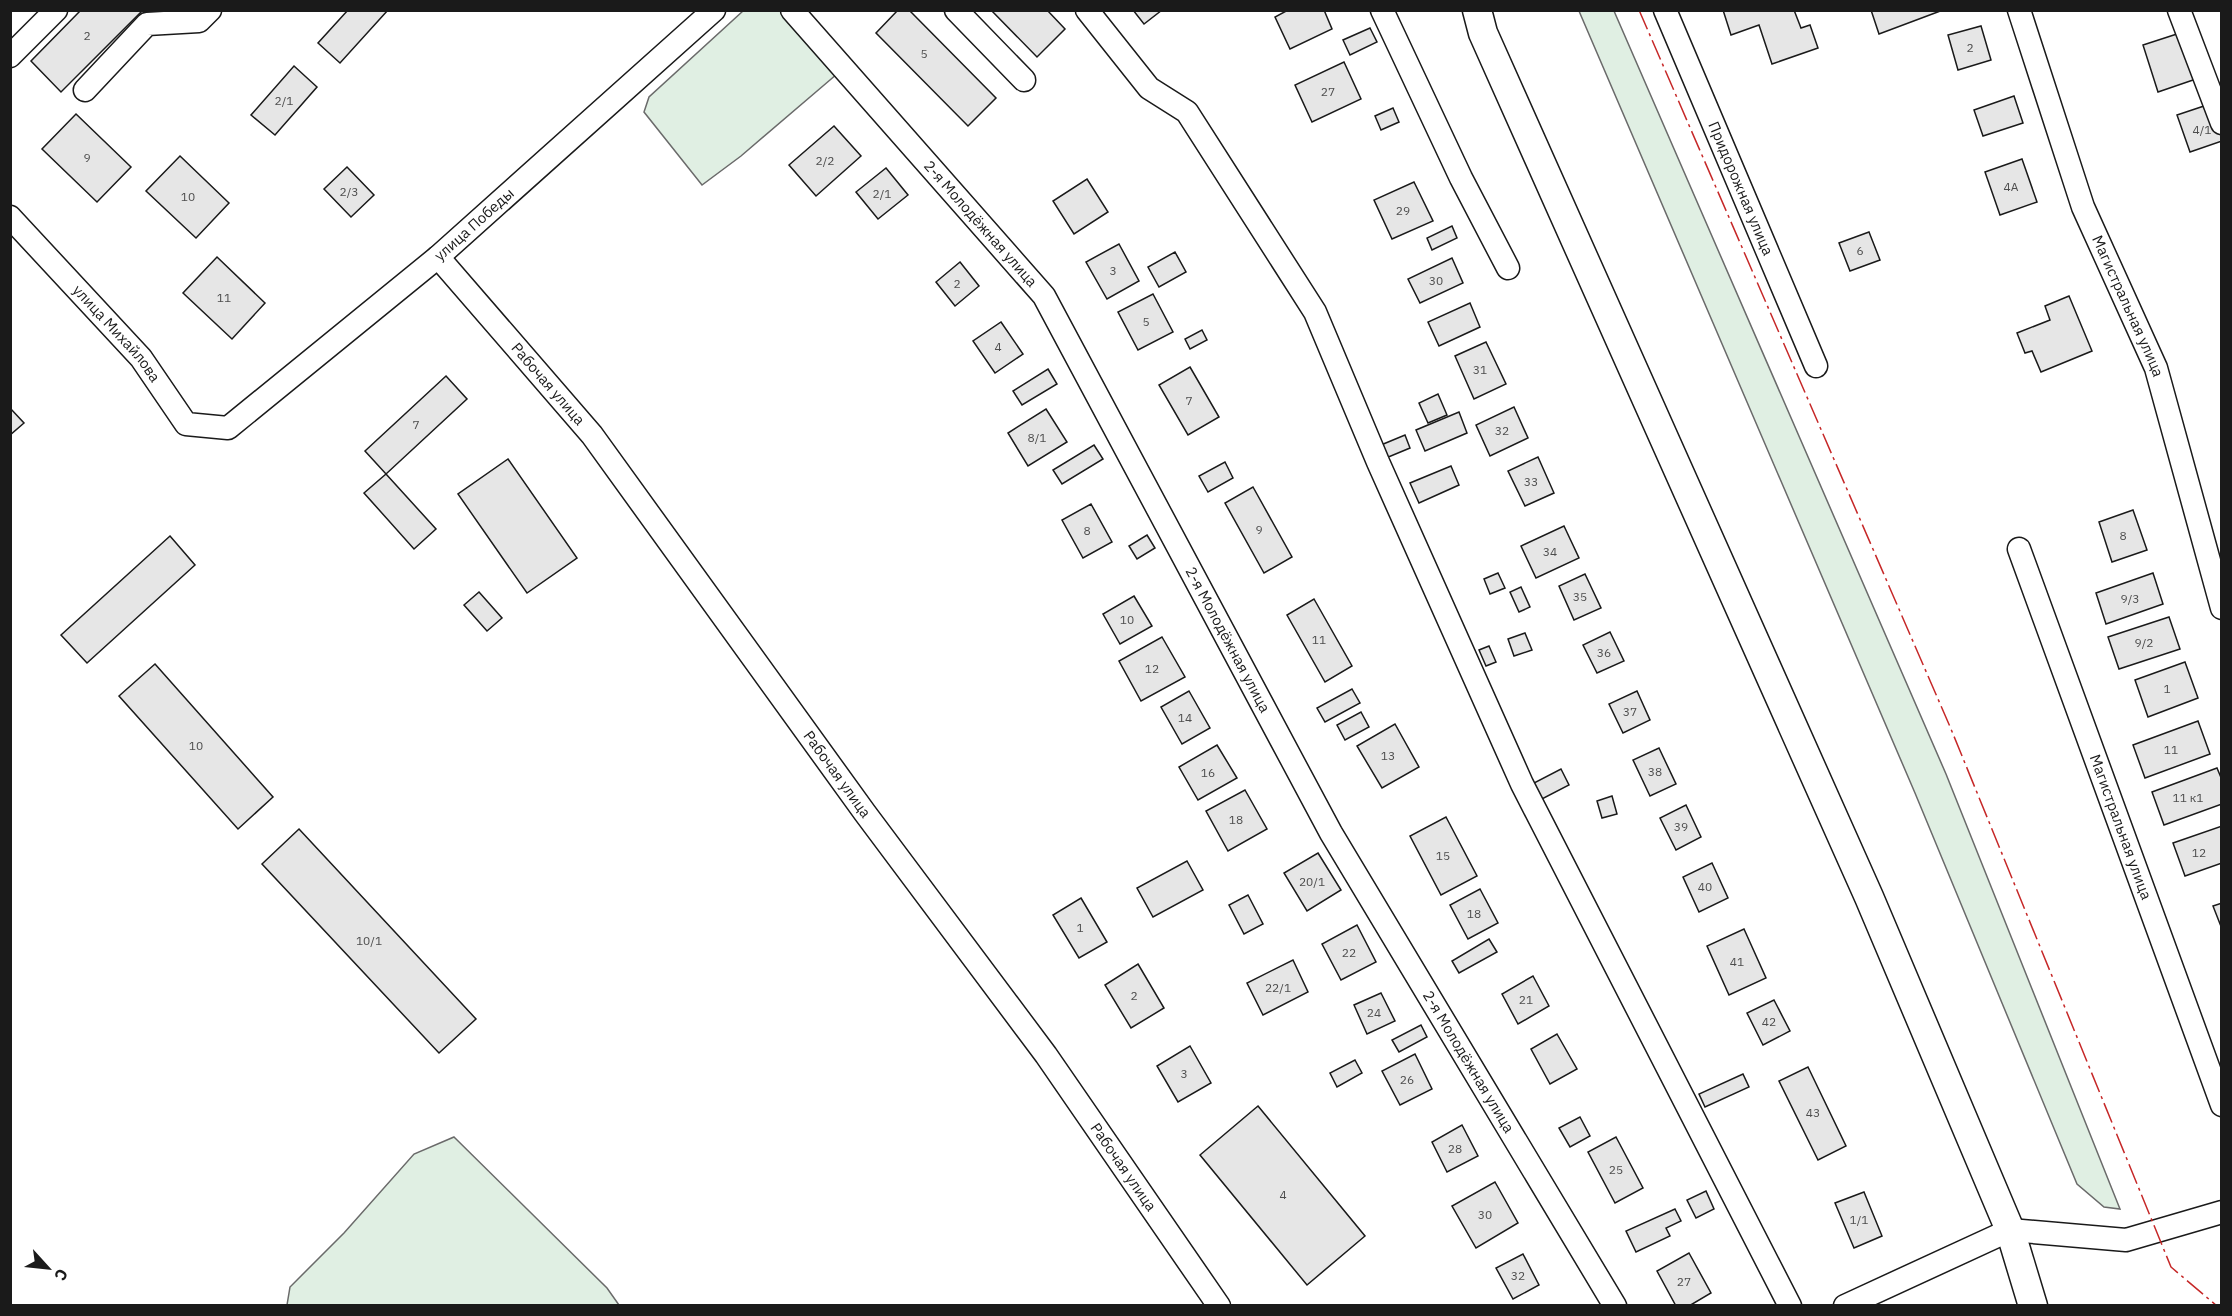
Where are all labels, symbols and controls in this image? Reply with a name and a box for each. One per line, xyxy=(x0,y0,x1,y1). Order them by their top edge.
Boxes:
house number: 2 xyxy=(83,28,91,43)
house number: 2 xyxy=(1966,40,1974,55)
house number: 5 xyxy=(920,46,928,61)
house number: 27 xyxy=(1321,84,1335,99)
house number: 2/1 xyxy=(275,93,294,108)
street label: Придорожная улица xyxy=(1704,119,1778,258)
house number: 4/1 xyxy=(2193,122,2212,137)
house number: 9 xyxy=(83,150,91,165)
house number: 2/2 xyxy=(816,153,835,168)
street label: 2-я Молодёжная улица xyxy=(920,157,1040,291)
house number: 4А xyxy=(2004,179,2019,194)
house number: 2/3 xyxy=(340,184,359,199)
street label: улица Победы xyxy=(430,184,518,265)
house number: 2/1 xyxy=(873,186,892,201)
house number: 10 xyxy=(181,189,195,204)
house number: 29 xyxy=(1396,203,1410,218)
street label: Магистральная улица xyxy=(2088,232,2168,379)
house number: 6 xyxy=(1856,243,1864,258)
house number: 3 xyxy=(1109,263,1117,278)
house number: 30 xyxy=(1429,273,1443,288)
house number: 2 xyxy=(953,277,961,291)
street label: улица Михайлова xyxy=(69,281,165,386)
house number: 11 xyxy=(217,290,231,305)
house number: 5 xyxy=(1142,314,1150,329)
street label: Рабочая улица xyxy=(507,338,589,429)
house number: 4 xyxy=(994,339,1002,354)
house number: 31 xyxy=(1473,362,1487,377)
house number: 7 xyxy=(1185,393,1193,408)
house number: 7 xyxy=(412,417,420,432)
house number: 32 xyxy=(1495,423,1509,438)
house number: 8/1 xyxy=(1028,430,1047,445)
house number: 33 xyxy=(1524,474,1538,489)
house number: 9 xyxy=(1255,522,1263,537)
house number: 8 xyxy=(1083,523,1091,538)
house number: 8 xyxy=(2119,528,2127,543)
house number: 34 xyxy=(1543,544,1557,559)
street label: 2-я Молодёжная улица xyxy=(1181,563,1275,716)
house number: 35 xyxy=(1573,589,1587,604)
house number: 9/3 xyxy=(2121,591,2140,606)
house number: 10 xyxy=(1120,612,1134,627)
house number: 11 xyxy=(1312,632,1326,647)
house number: 9/2 xyxy=(2135,635,2154,650)
house number: 36 xyxy=(1597,645,1611,660)
house number: 12 xyxy=(1145,661,1159,676)
house number: 1 xyxy=(2163,681,2171,696)
house number: 37 xyxy=(1623,704,1637,719)
house number: 14 xyxy=(1178,710,1192,725)
street label: Рабочая улица xyxy=(800,727,875,821)
house number: 10 xyxy=(189,738,203,753)
house number: 11 xyxy=(2164,742,2178,757)
house number: 13 xyxy=(1381,748,1395,763)
street label: Магистральная улица xyxy=(2086,752,2156,902)
house number: 38 xyxy=(1648,764,1662,779)
house number: 16 xyxy=(1201,765,1215,780)
house number: 11 к1 xyxy=(2172,790,2204,805)
house number: 18 xyxy=(1229,812,1243,827)
house number: 39 xyxy=(1674,819,1688,834)
house number: 12 xyxy=(2192,845,2206,860)
house number: 15 xyxy=(1436,848,1450,863)
house number: 20/1 xyxy=(1299,874,1325,889)
house number: 40 xyxy=(1698,879,1712,894)
house number: 18 xyxy=(1467,906,1481,921)
house number: 1 xyxy=(1076,920,1084,935)
house number: 10/1 xyxy=(356,933,382,948)
house number: 22 xyxy=(1342,945,1356,960)
house number: 41 xyxy=(1730,954,1744,969)
house number: 22/1 xyxy=(1265,980,1291,995)
street label: 2-я Молодёжная улица xyxy=(1419,987,1519,1136)
house number: 2 xyxy=(1130,988,1138,1003)
house number: 21 xyxy=(1519,992,1533,1007)
house number: 24 xyxy=(1367,1005,1381,1020)
house number: 42 xyxy=(1762,1014,1776,1029)
house number: 3 xyxy=(1180,1066,1188,1081)
house number: 26 xyxy=(1400,1072,1414,1087)
house number: 43 xyxy=(1806,1105,1820,1120)
street label: Рабочая улица xyxy=(1087,1119,1161,1215)
house number: 28 xyxy=(1448,1141,1462,1156)
house number: 25 xyxy=(1609,1162,1623,1177)
house number: 4 xyxy=(1279,1187,1287,1202)
house number: 30 xyxy=(1478,1207,1492,1222)
house number: 1/1 xyxy=(1850,1212,1869,1227)
north arrow xyxy=(18,1238,78,1298)
text: С xyxy=(50,1266,73,1284)
house number: 32 xyxy=(1511,1268,1525,1283)
house number: 27 xyxy=(1677,1274,1691,1289)

